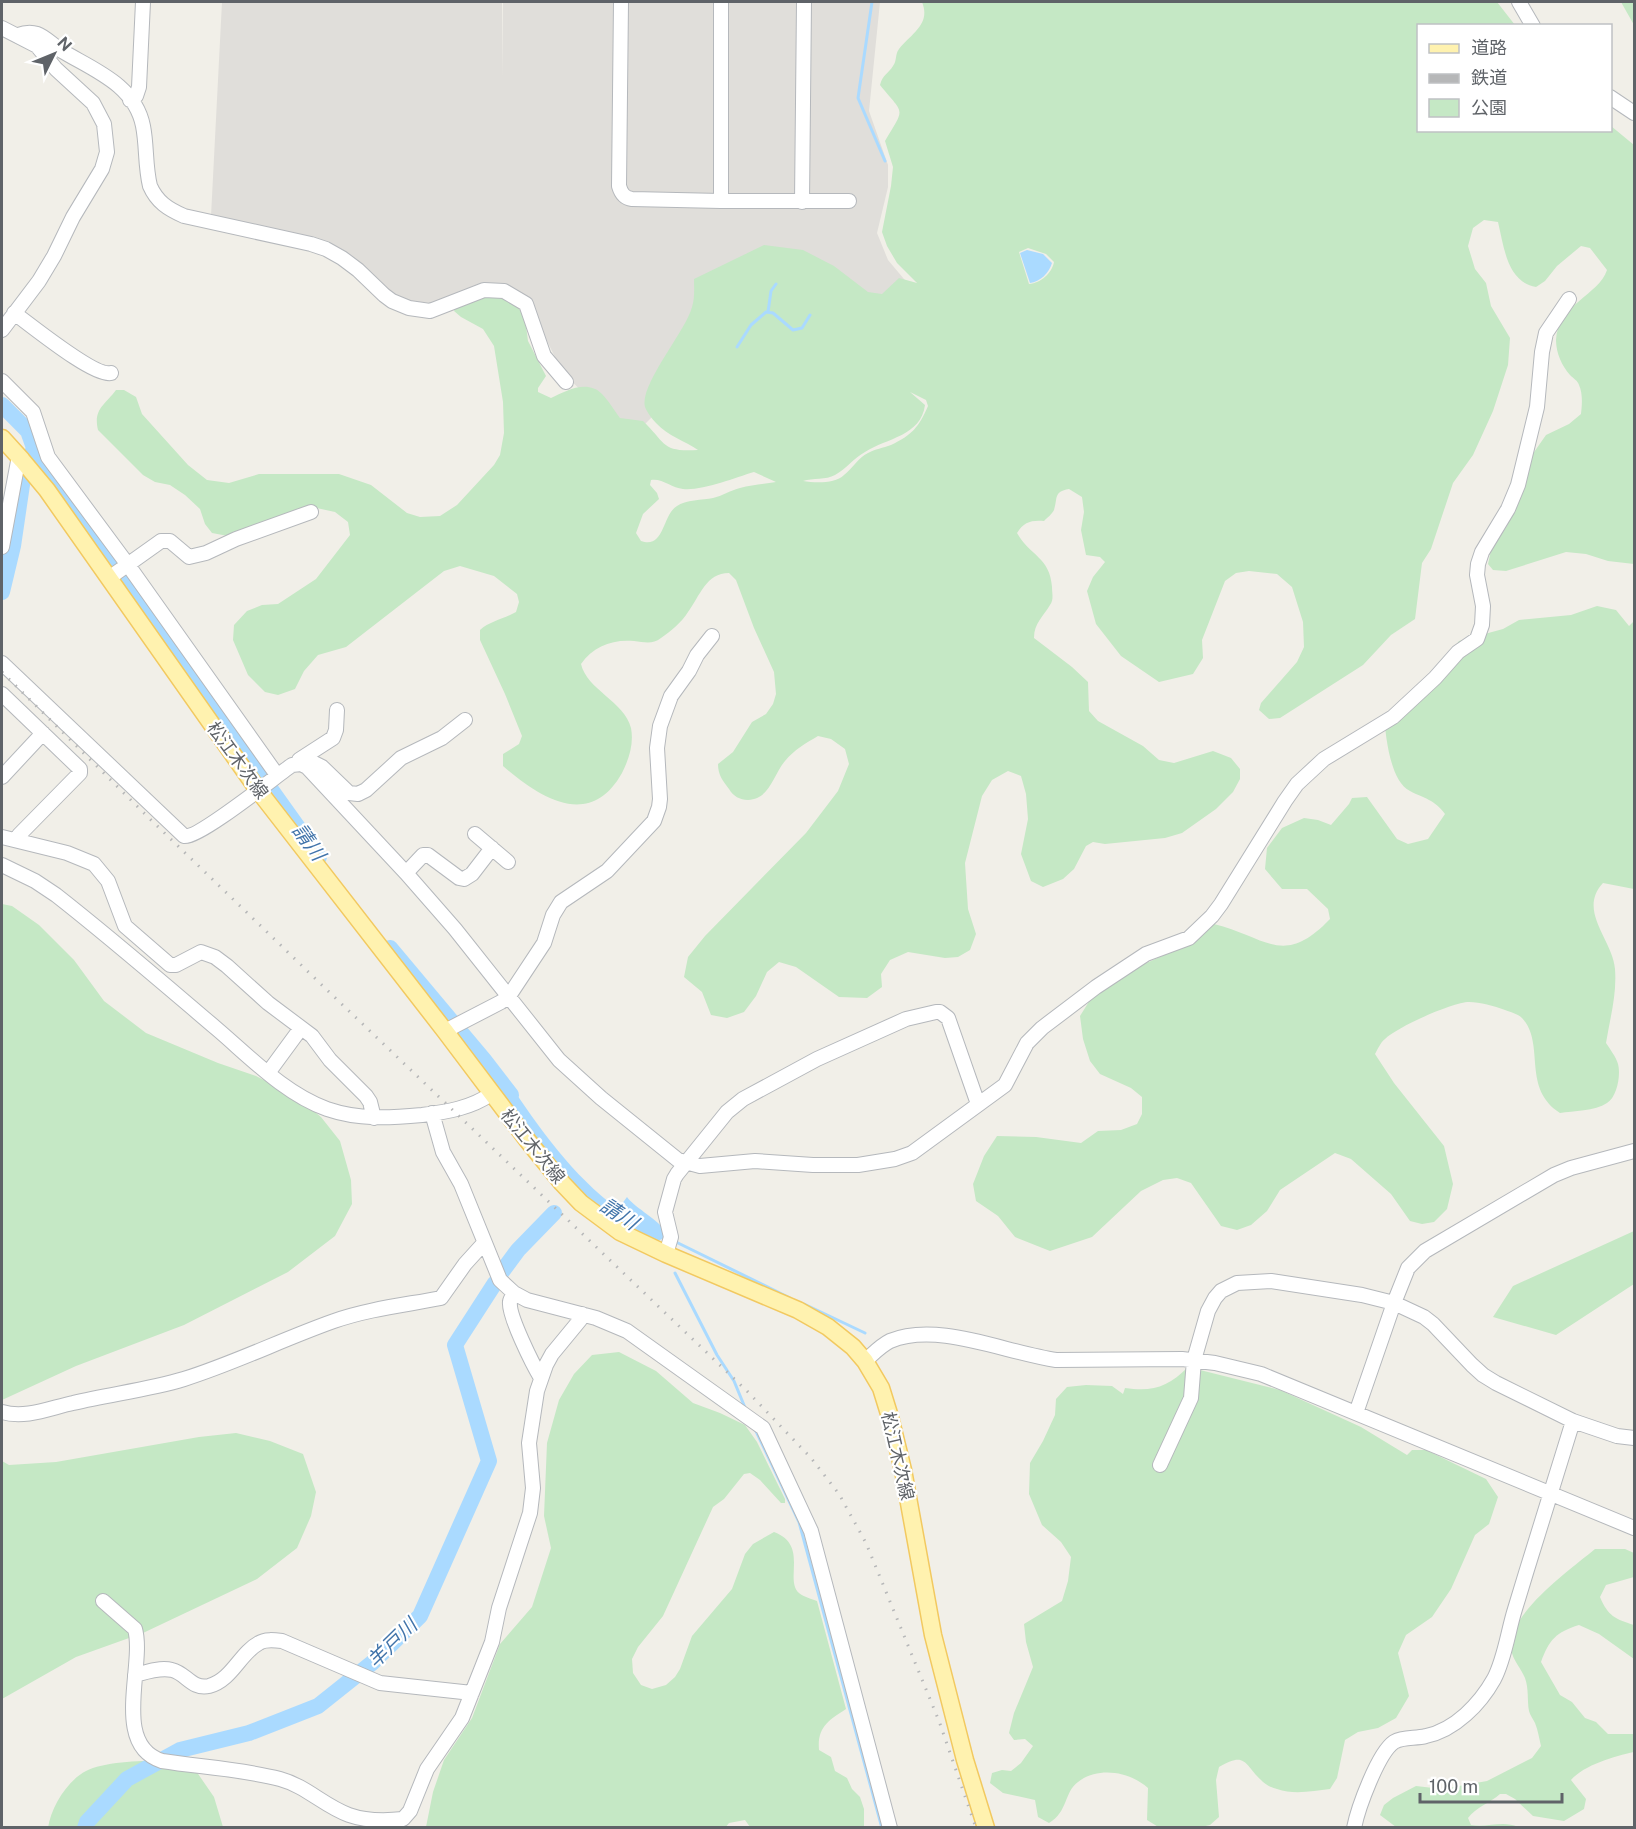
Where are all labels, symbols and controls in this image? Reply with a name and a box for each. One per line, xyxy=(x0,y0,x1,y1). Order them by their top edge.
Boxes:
north arrow xyxy=(24,24,84,84)
legend xyxy=(1417,24,1612,132)
text: N xyxy=(53,33,76,55)
text: 道路 xyxy=(1471,37,1507,58)
text: 鉄道 xyxy=(1471,67,1507,88)
text: 公園 xyxy=(1471,97,1507,118)
street label: 松江木次線 xyxy=(203,717,273,803)
water label: 請川 xyxy=(288,819,332,867)
street label: 松江木次線 xyxy=(497,1104,569,1188)
water label: 請川 xyxy=(596,1193,644,1236)
street label: 松江木次線 xyxy=(878,1410,918,1502)
water label: 羊戸川 xyxy=(362,1612,423,1672)
scale bar xyxy=(1420,1766,1562,1804)
text: 100 m xyxy=(1429,1776,1478,1797)

